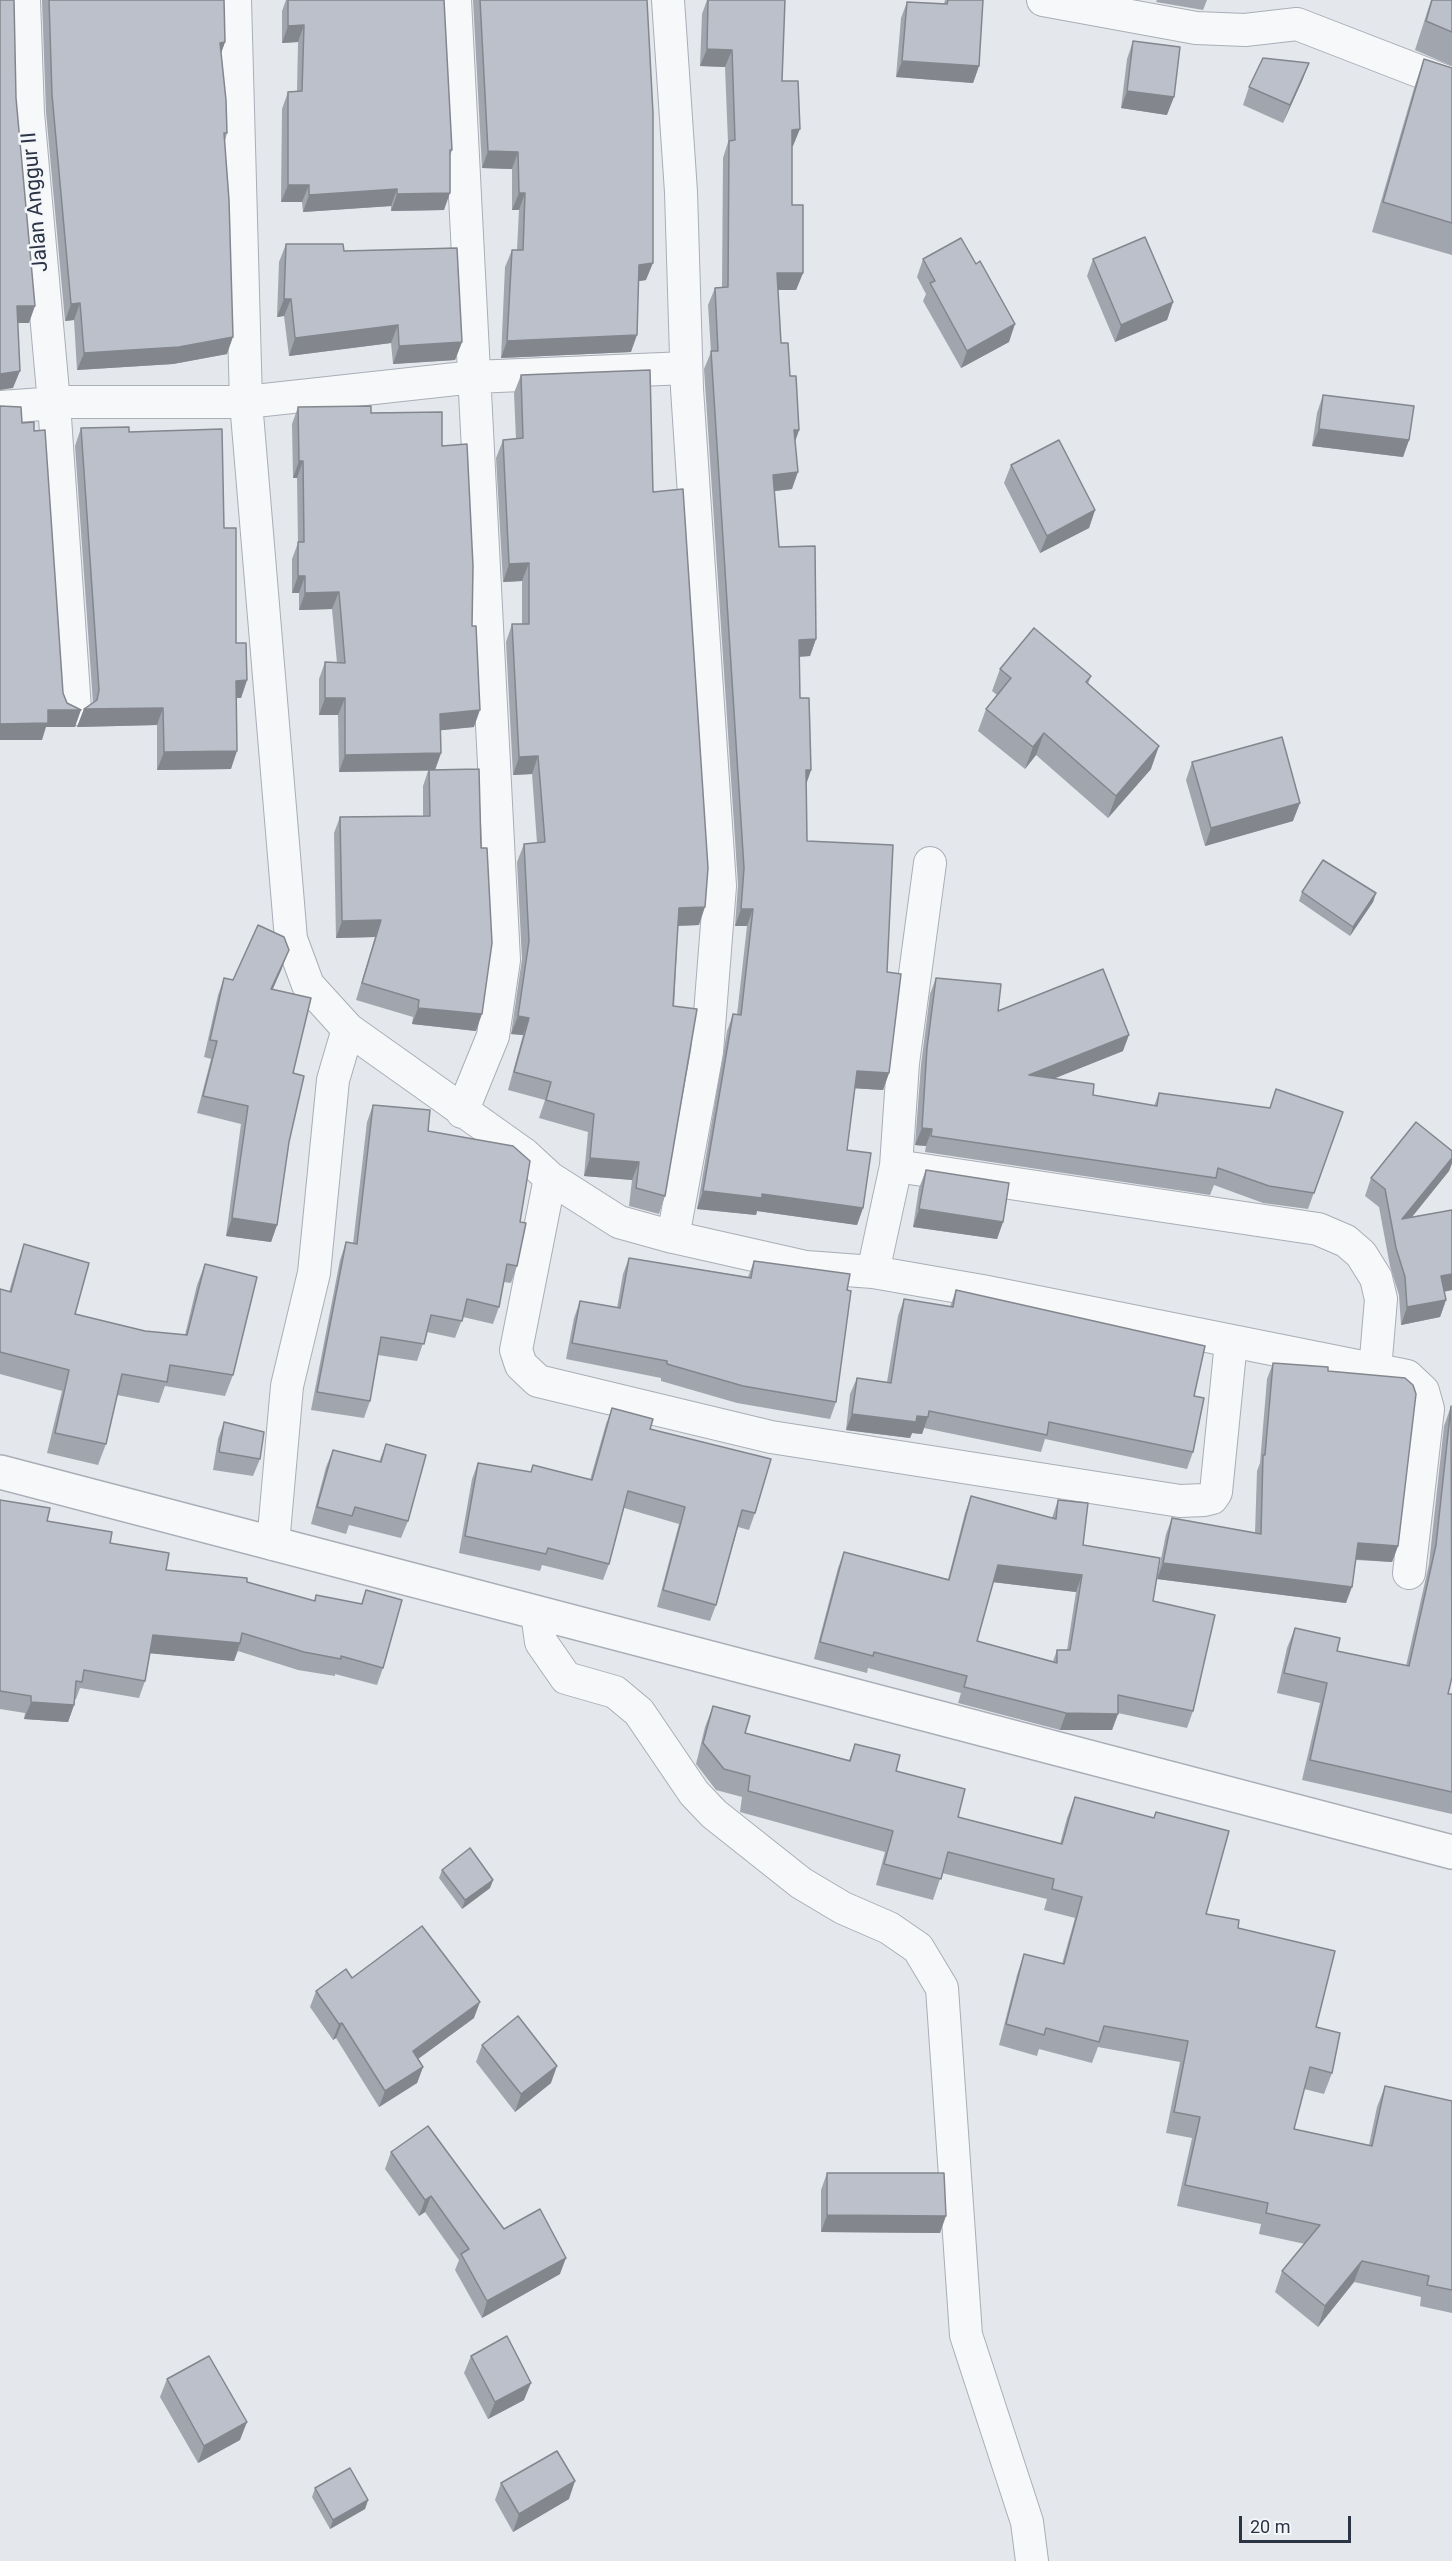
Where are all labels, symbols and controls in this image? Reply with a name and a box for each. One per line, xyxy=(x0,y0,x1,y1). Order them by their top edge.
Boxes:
street label: Jalan Anggur II xyxy=(17,131,55,273)
scale bar xyxy=(1242,2504,1354,2542)
text: 20 m xyxy=(1250,2516,1290,2537)

